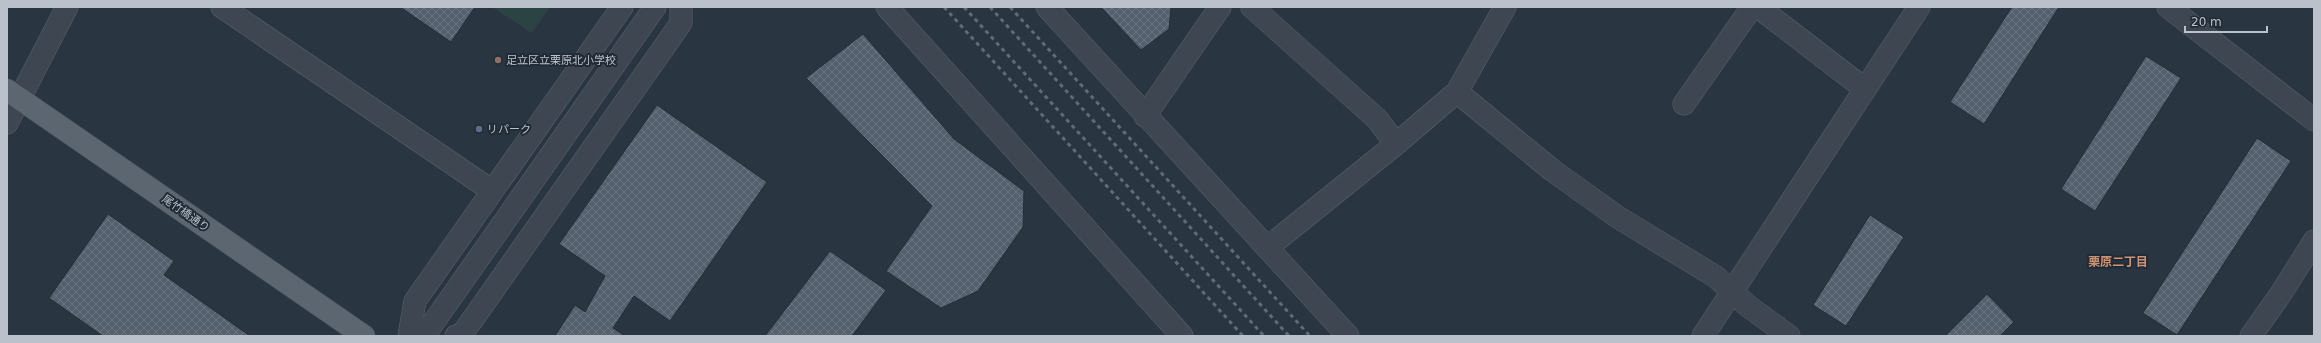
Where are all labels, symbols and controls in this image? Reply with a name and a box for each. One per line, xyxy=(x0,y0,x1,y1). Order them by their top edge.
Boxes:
scale bar xyxy=(2185,8,2267,34)
text: 20 m xyxy=(2191,15,2222,29)
place label: 足立区立栗原北小学校 xyxy=(506,54,616,67)
marker: 足立区立栗原北小学校 xyxy=(493,55,503,65)
place label: リパーク xyxy=(487,123,531,136)
marker: リパーク xyxy=(474,124,484,134)
street label: 尾竹橋通り xyxy=(159,192,212,235)
district label: 栗原二丁目 xyxy=(2088,255,2148,269)

